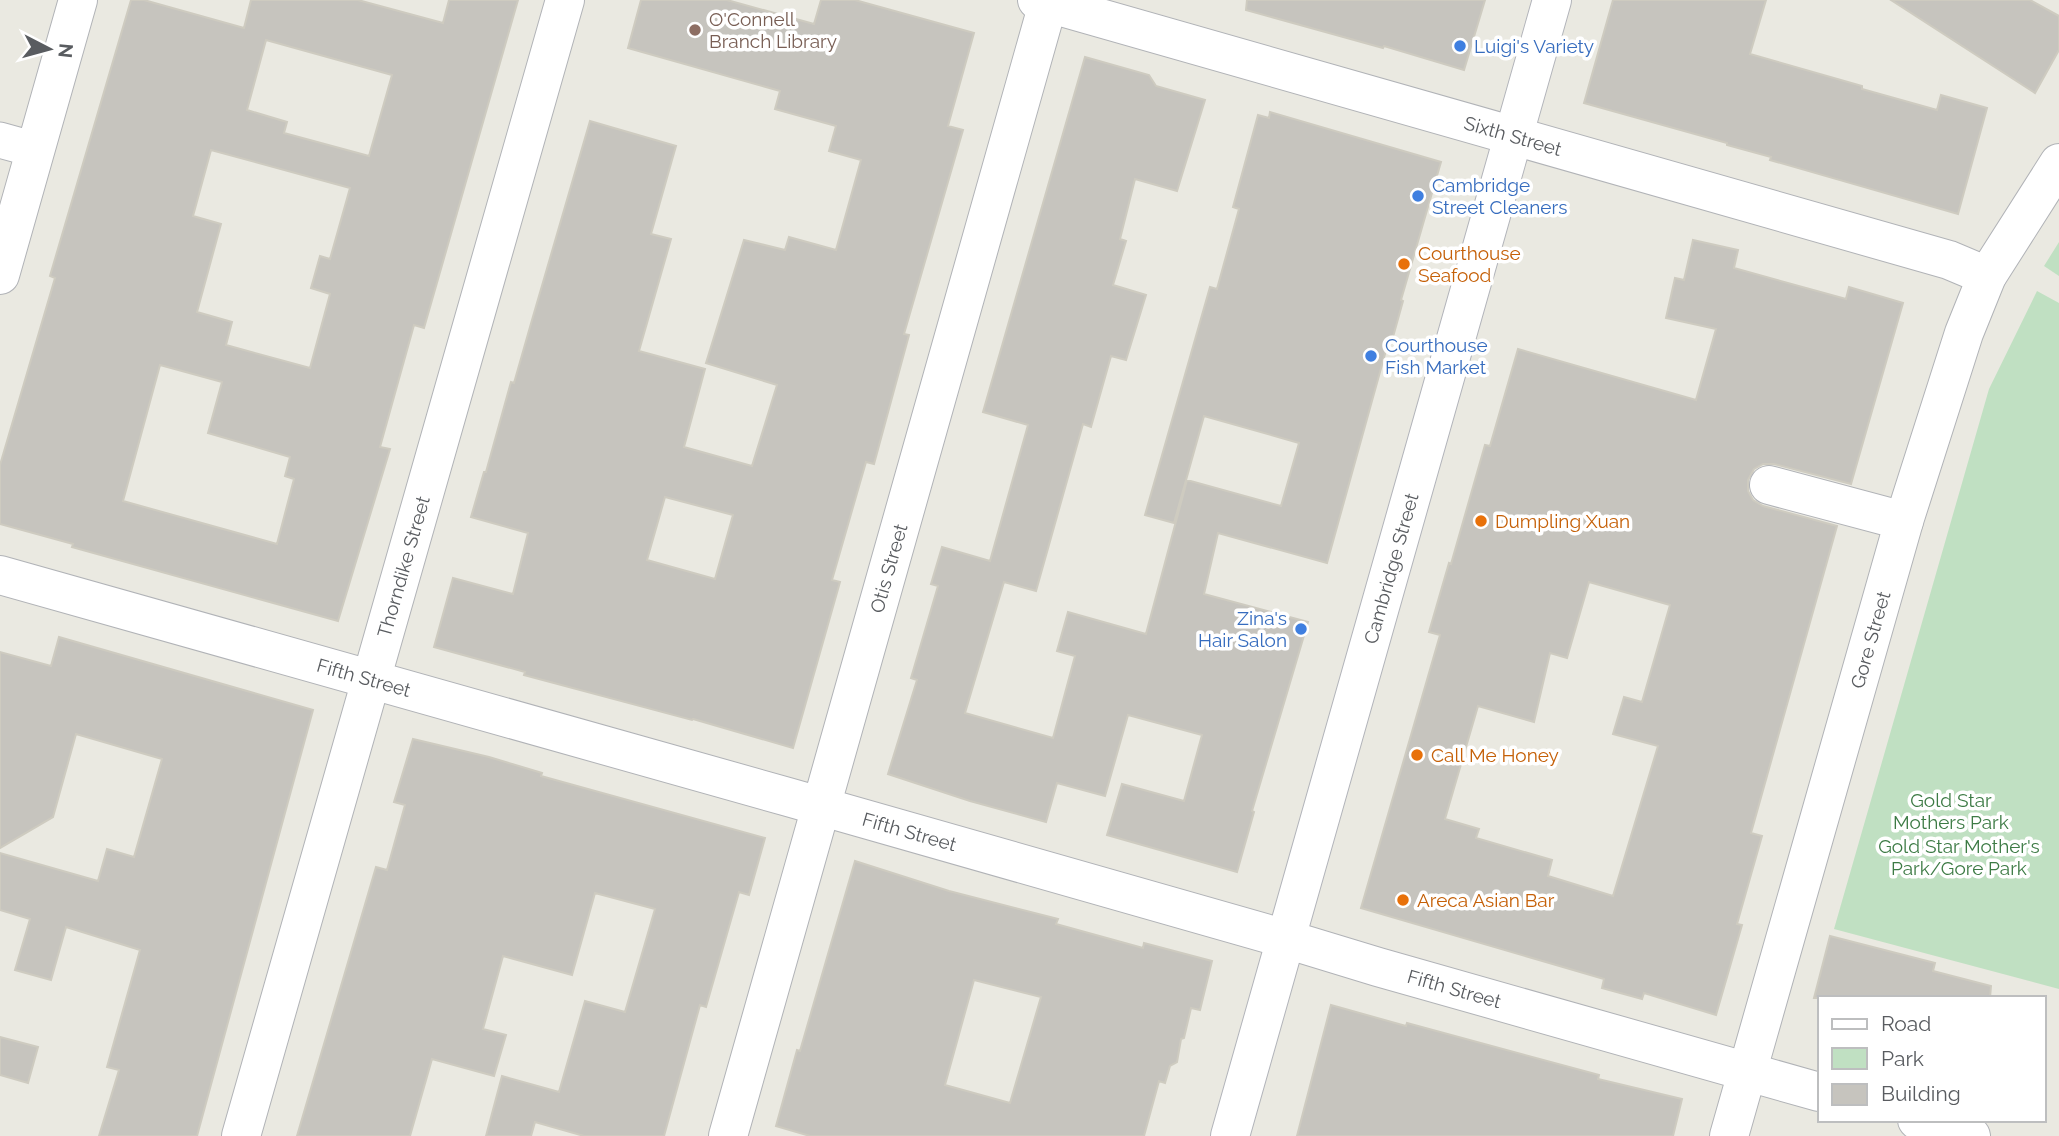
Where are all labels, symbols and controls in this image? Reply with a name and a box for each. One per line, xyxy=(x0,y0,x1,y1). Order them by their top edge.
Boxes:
place label: O'Connell Branch Library xyxy=(709,8,837,52)
north arrow xyxy=(14,14,84,84)
marker: O'Connell Branch Library xyxy=(687,22,703,38)
place label: Luigi's Variety xyxy=(1474,35,1594,57)
marker: Luigi's Variety xyxy=(1452,38,1468,54)
text: N xyxy=(54,42,78,59)
street label: Sixth Street xyxy=(1462,111,1565,160)
place label: Cambridge Street Cleaners xyxy=(1432,174,1567,218)
marker: Cambridge Street Cleaners xyxy=(1410,188,1426,204)
place label: Courthouse Seafood xyxy=(1418,242,1521,286)
marker: Courthouse Seafood xyxy=(1396,256,1412,272)
place label: Courthouse Fish Market xyxy=(1385,334,1488,378)
marker: Courthouse Fish Market xyxy=(1363,348,1379,364)
street label: Cambridge Street xyxy=(1359,490,1423,646)
street label: Thorndike Street xyxy=(373,493,434,640)
place label: Dumpling Xuan xyxy=(1495,510,1630,532)
marker: Dumpling Xuan xyxy=(1473,513,1489,529)
street label: Otis Street xyxy=(865,521,912,615)
street label: Gore Street xyxy=(1846,588,1895,691)
place label: Zina's Hair Salon xyxy=(1198,607,1287,651)
marker: Zina's Hair Salon xyxy=(1293,621,1309,637)
street label: Fifth Street xyxy=(314,654,414,701)
place label: Call Me Honey xyxy=(1431,744,1559,766)
marker: Call Me Honey xyxy=(1409,747,1425,763)
park label: Gold Star Mothers Park xyxy=(1893,789,2009,833)
street label: Fifth Street xyxy=(860,808,960,856)
park label: Gold Star Mother's Park/Gore Park xyxy=(1878,835,2040,879)
place label: Areca Asian Bar xyxy=(1417,889,1555,911)
marker: Areca Asian Bar xyxy=(1395,892,1411,908)
street label: Fifth Street xyxy=(1405,965,1504,1013)
legend xyxy=(1818,996,2045,1122)
text: Road xyxy=(1881,1011,1931,1036)
text: Park xyxy=(1881,1046,1924,1071)
text: Building xyxy=(1881,1081,1961,1106)

